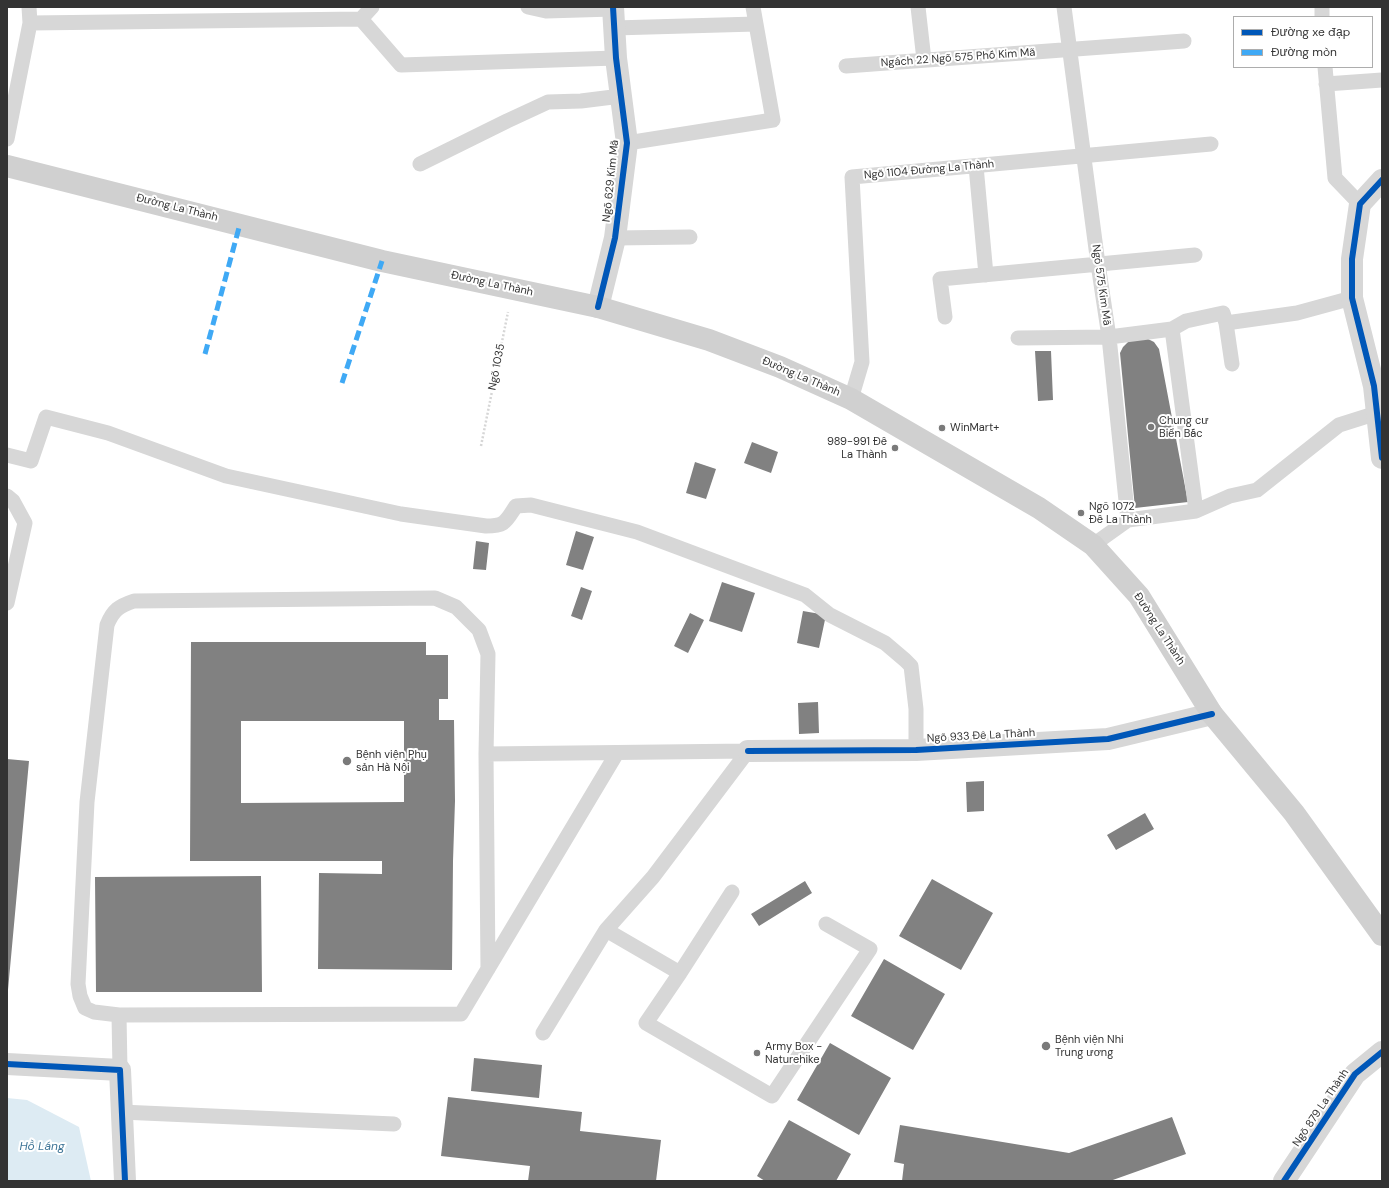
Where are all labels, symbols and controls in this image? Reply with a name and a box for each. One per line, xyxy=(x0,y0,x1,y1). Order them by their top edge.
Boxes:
legend xyxy=(1233,16,1373,68)
text: Đường xe đạp xyxy=(1271,24,1350,40)
text: Đường mòn xyxy=(1271,44,1337,60)
street label: Ngách 22 Ngõ 575 Phố Kim Mã xyxy=(880,46,1036,70)
street label: Ngõ 629 Kim Mã xyxy=(600,139,622,223)
street label: Ngõ 1104 Đường La Thành xyxy=(863,158,995,182)
street label: Đường La Thành xyxy=(135,191,219,225)
street label: Ngõ 575 Kim Mã xyxy=(1089,244,1113,326)
street label: Đường La Thành xyxy=(450,269,534,299)
street label: Ngõ 1035 xyxy=(486,343,508,391)
street label: Đường La Thành xyxy=(760,355,842,399)
place label: Chung cư Biển Bắc xyxy=(1159,414,1209,440)
place label: WinMart+ xyxy=(950,421,999,435)
marker: Chung cư Biển Bắc xyxy=(1146,422,1156,432)
marker: WinMart+ xyxy=(937,423,947,433)
place label: 989-991 Đê La Thành xyxy=(827,435,887,461)
marker: 989-991 Đê La Thành xyxy=(890,443,900,453)
place label: Ngõ 1072 Đê La Thành xyxy=(1089,500,1152,526)
marker: Ngõ 1072 Đê La Thành xyxy=(1076,508,1086,518)
street label: Đường La Thành xyxy=(1131,590,1187,668)
street label: Ngõ 933 Đê La Thành xyxy=(927,727,1035,745)
place label: Bệnh viện Phụ sản Hà Nội xyxy=(356,748,427,774)
marker: Bệnh viện Phụ sản Hà Nội xyxy=(341,755,353,767)
place label: Bệnh viện Nhi Trung ương xyxy=(1055,1033,1124,1059)
place label: Army Box - Naturehike xyxy=(765,1040,822,1066)
marker: Bệnh viện Nhi Trung ương xyxy=(1040,1040,1052,1052)
marker: Army Box - Naturehike xyxy=(752,1048,762,1058)
street label: Ngõ 879 La Thành xyxy=(1290,1067,1352,1149)
water label: Hồ Láng xyxy=(19,1140,65,1154)

